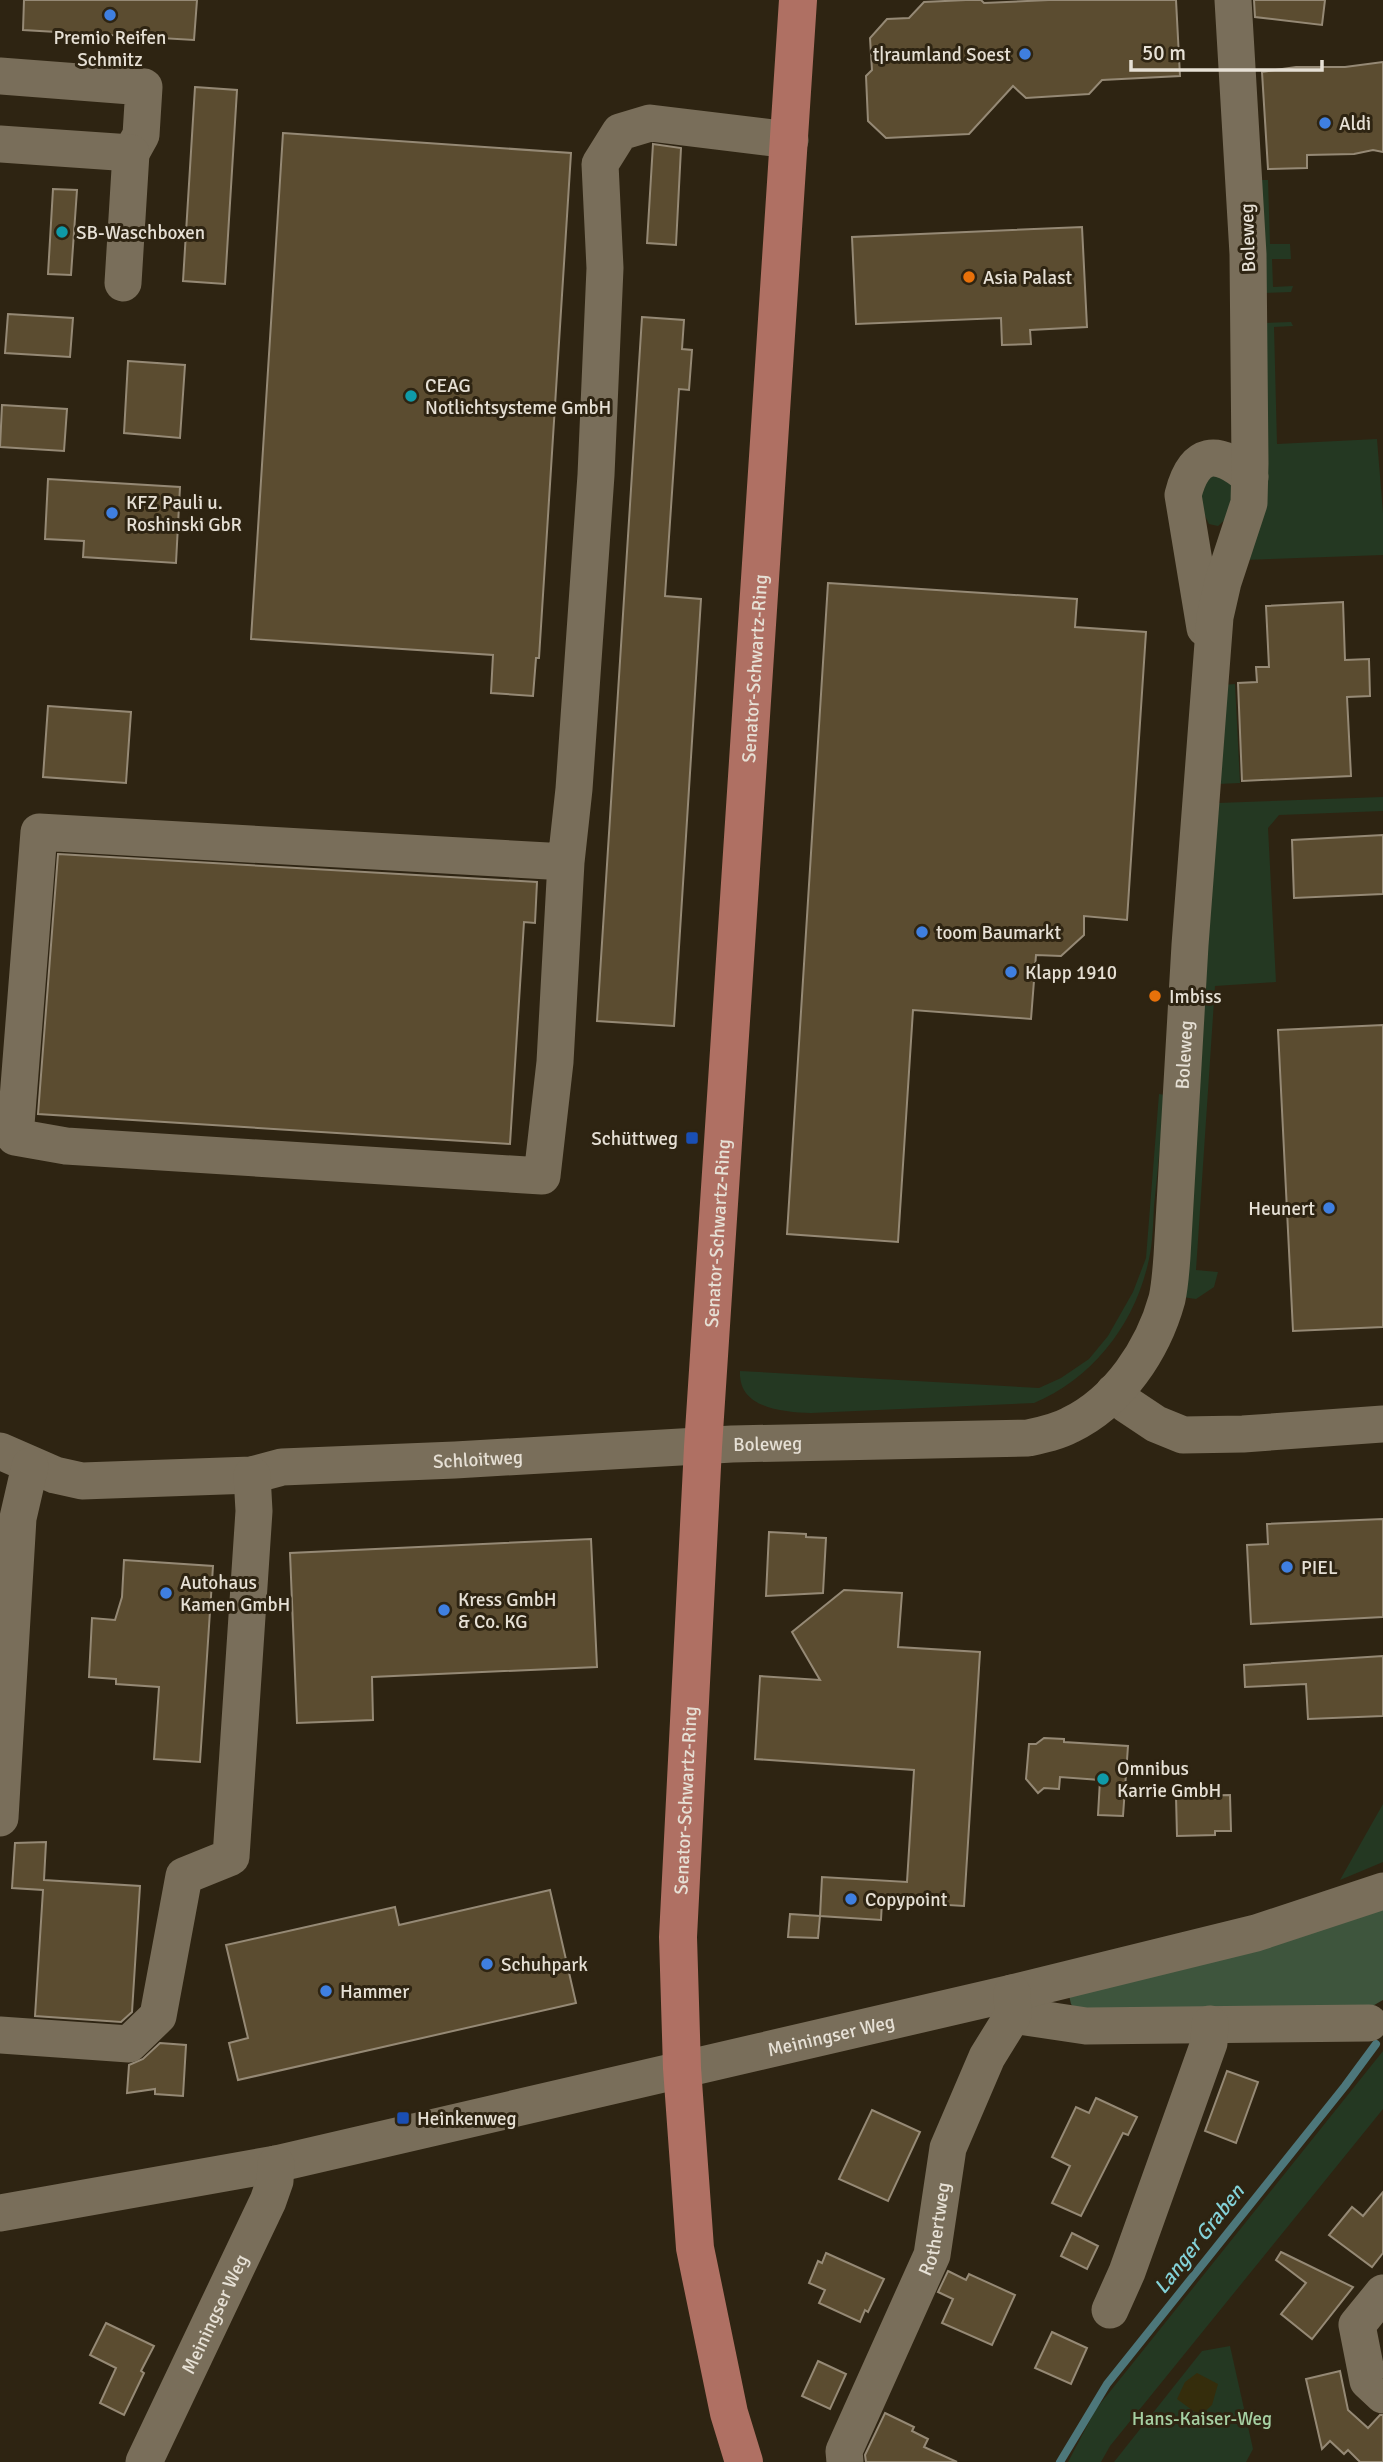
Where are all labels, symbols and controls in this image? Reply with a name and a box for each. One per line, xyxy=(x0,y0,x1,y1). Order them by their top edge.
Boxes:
marker: Premio Reifen Schmitz xyxy=(102,7,118,23)
place label: Premio Reifen Schmitz xyxy=(54,26,166,72)
scale bar xyxy=(1131,28,1322,72)
text: 50 m xyxy=(1142,40,1186,66)
place label: t|raumland Soest xyxy=(873,43,1011,67)
marker: t|raumland Soest xyxy=(1017,46,1033,62)
place label: Aldi xyxy=(1339,112,1371,136)
marker: Aldi xyxy=(1317,115,1333,131)
street label: Boleweg xyxy=(1235,203,1261,273)
place label: SB-Waschboxen xyxy=(76,221,205,245)
marker: SB-Waschboxen xyxy=(54,224,70,240)
place label: Asia Palast xyxy=(983,266,1072,290)
marker: Asia Palast xyxy=(961,269,977,285)
place label: CEAG Notlichtsysteme GmbH xyxy=(425,374,611,420)
marker: CEAG Notlichtsysteme GmbH xyxy=(403,388,419,404)
place label: KFZ Pauli u. Roshinski GbR xyxy=(126,491,242,537)
marker: KFZ Pauli u. Roshinski GbR xyxy=(104,505,120,521)
street label: Senator-Schwartz-Ring xyxy=(737,574,773,764)
place label: toom Baumarkt xyxy=(936,921,1061,945)
marker: toom Baumarkt xyxy=(914,924,930,940)
place label: Klapp 1910 xyxy=(1025,961,1117,985)
marker: Klapp 1910 xyxy=(1003,964,1019,980)
place label: Imbiss xyxy=(1169,985,1222,1009)
marker: Imbiss xyxy=(1147,988,1163,1004)
street label: Boleweg xyxy=(1171,1020,1199,1090)
place label: Schüttweg xyxy=(591,1127,678,1151)
marker: Schüttweg xyxy=(684,1130,700,1146)
street label: Senator-Schwartz-Ring xyxy=(700,1138,736,1328)
place label: Heunert xyxy=(1248,1197,1315,1221)
marker: Heunert xyxy=(1321,1200,1337,1216)
street label: Boleweg xyxy=(733,1432,802,1457)
street label: Schloitweg xyxy=(433,1445,524,1474)
place label: PIEL xyxy=(1301,1556,1338,1580)
marker: PIEL xyxy=(1279,1559,1295,1575)
place label: Autohaus Kamen GmbH xyxy=(180,1571,290,1617)
marker: Autohaus Kamen GmbH xyxy=(158,1585,174,1601)
place label: Kress GmbH & Co. KG xyxy=(458,1588,556,1634)
marker: Kress GmbH & Co. KG xyxy=(436,1602,452,1618)
street label: Senator-Schwartz-Ring xyxy=(669,1706,703,1895)
place label: Omnibus Karrie GmbH xyxy=(1117,1757,1221,1803)
marker: Omnibus Karrie GmbH xyxy=(1095,1771,1111,1787)
place label: Copypoint xyxy=(865,1888,948,1912)
marker: Copypoint xyxy=(843,1891,859,1907)
place label: Schuhpark xyxy=(501,1953,588,1977)
marker: Schuhpark xyxy=(479,1956,495,1972)
place label: Hammer xyxy=(340,1980,409,2004)
marker: Hammer xyxy=(318,1983,334,1999)
street label: Meiningser Weg xyxy=(765,2010,897,2062)
place label: Heinkenweg xyxy=(417,2107,517,2131)
marker: Heinkenweg xyxy=(395,2110,411,2126)
water label: Langer Graben xyxy=(1148,2179,1250,2299)
street label: Rothertweg xyxy=(913,2181,956,2280)
street label: Meiningser Weg xyxy=(177,2250,254,2378)
park label: Hans-Kaiser-Weg xyxy=(1132,2407,1272,2431)

